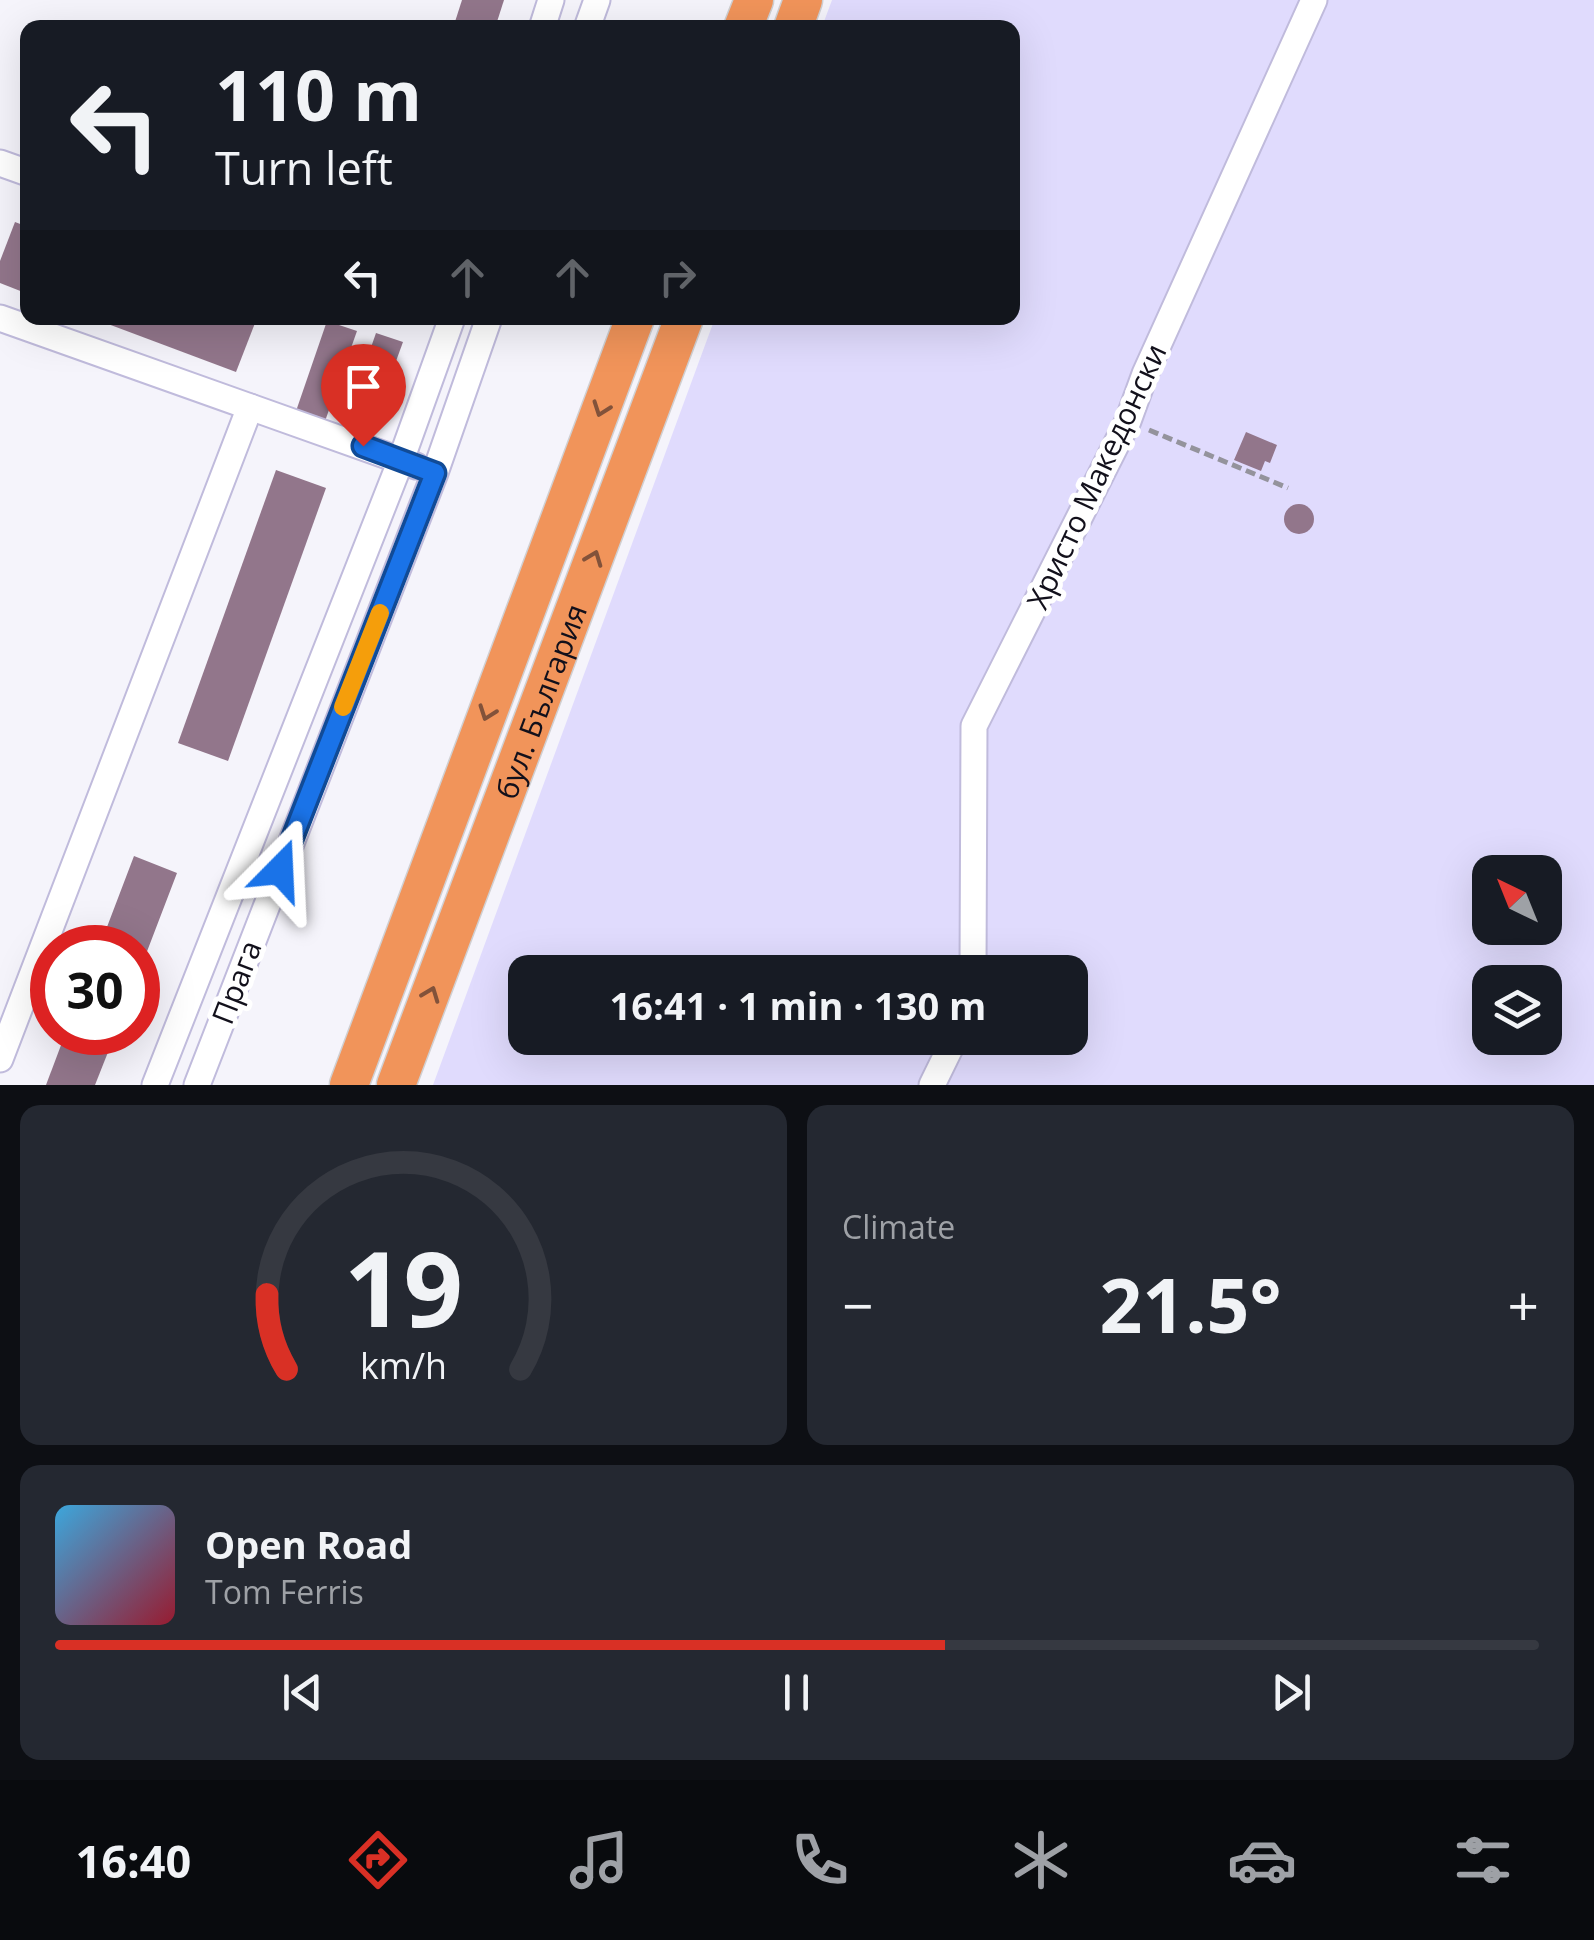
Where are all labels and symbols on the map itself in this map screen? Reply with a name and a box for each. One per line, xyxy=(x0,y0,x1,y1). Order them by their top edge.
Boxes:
street label: Христо Македонски xyxy=(1017,337,1175,615)
pin xyxy=(321,344,406,447)
one-way arrow xyxy=(592,399,613,416)
one-way arrow xyxy=(582,551,603,568)
street label: бул. България xyxy=(485,598,595,805)
one-way arrow xyxy=(478,704,499,721)
position arrow xyxy=(228,818,332,922)
north arrow xyxy=(1472,855,1562,945)
speed limit sign: 30 xyxy=(30,925,160,1055)
street label: Прага xyxy=(201,934,271,1030)
one-way arrow xyxy=(419,986,440,1003)

